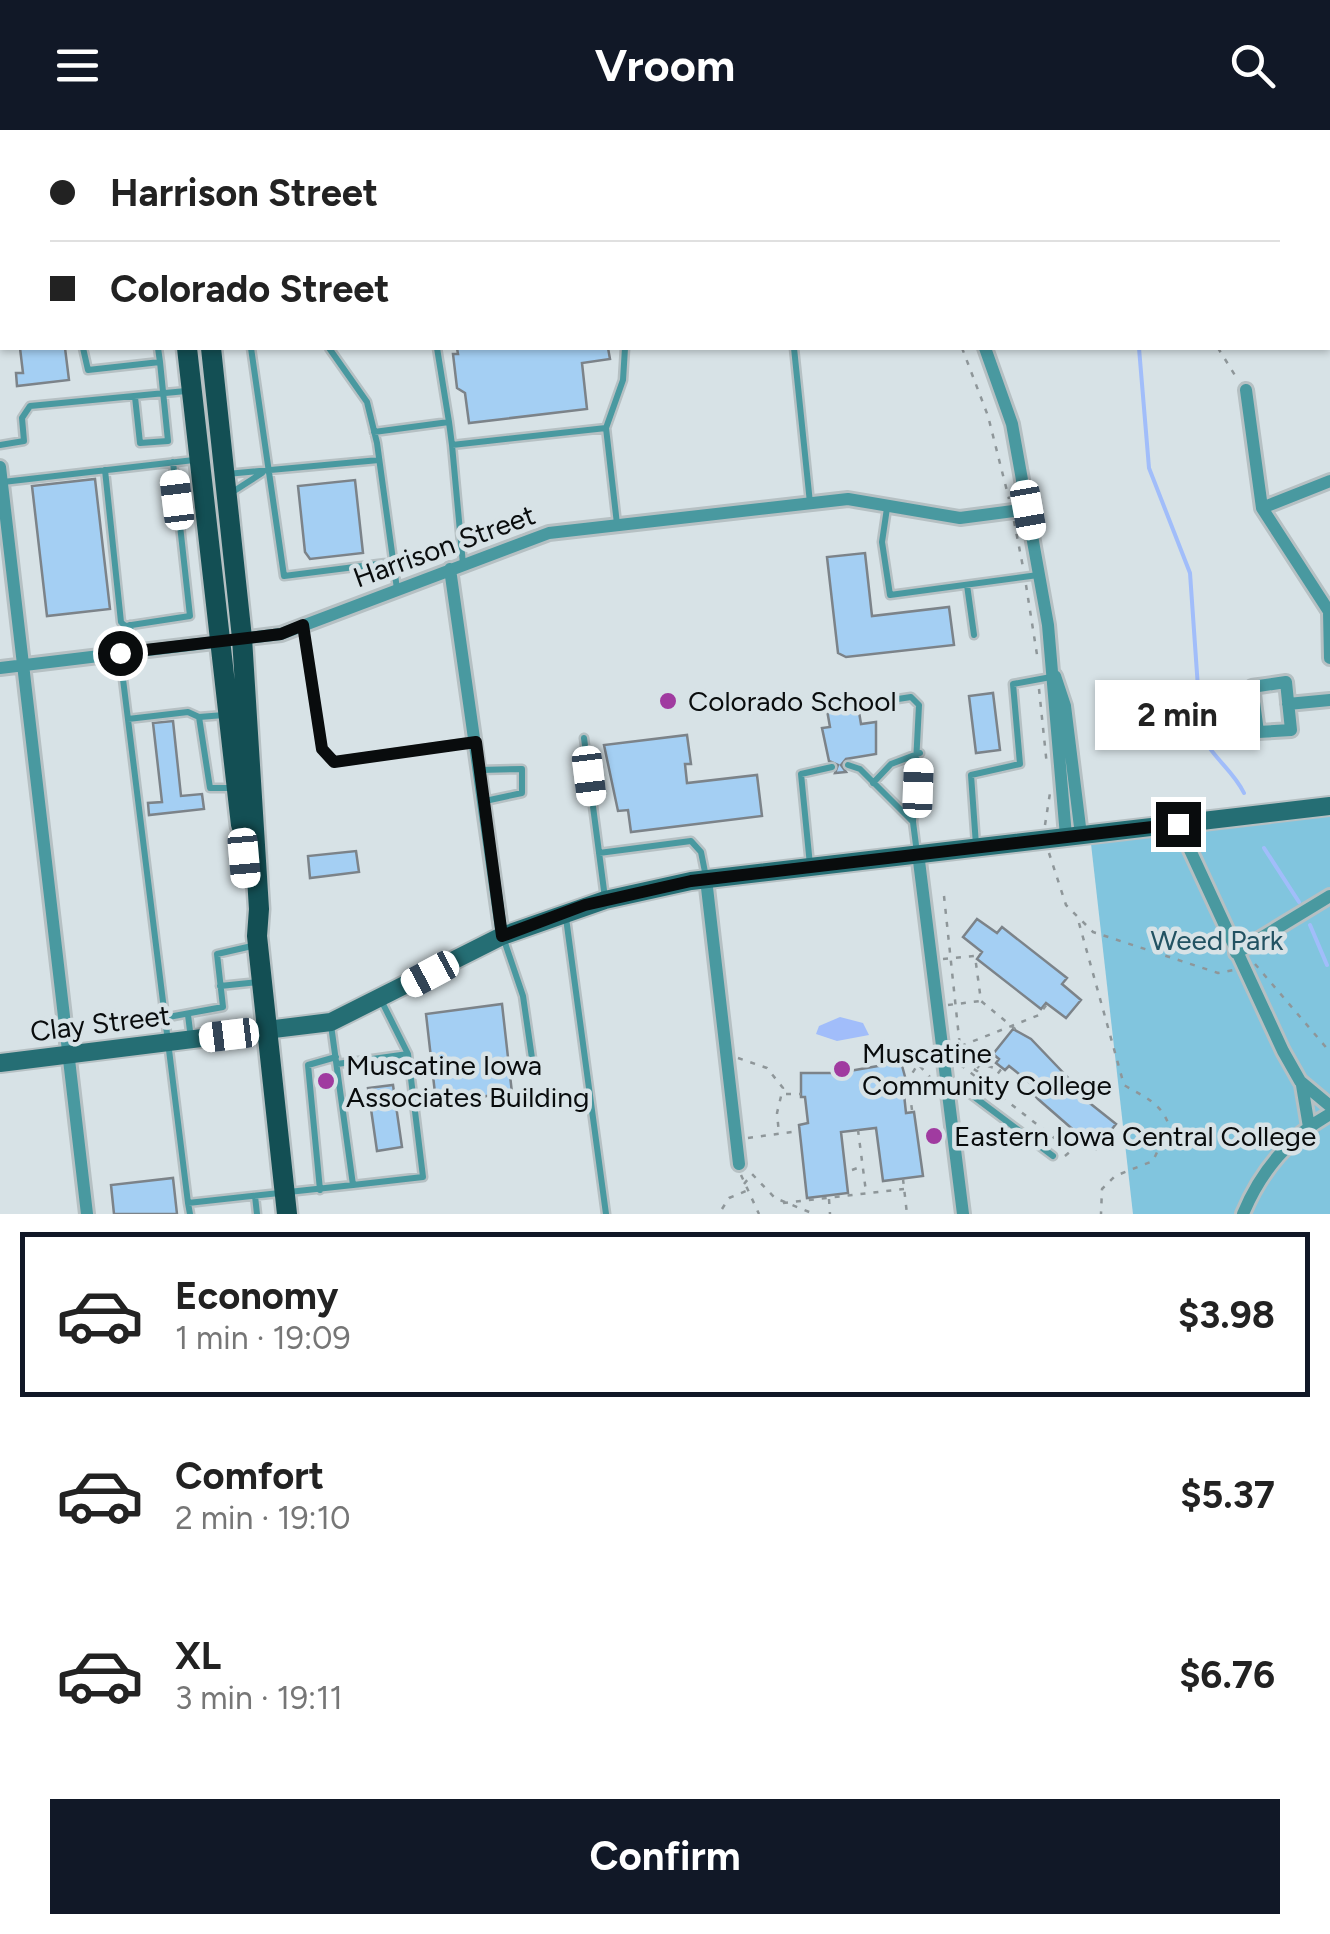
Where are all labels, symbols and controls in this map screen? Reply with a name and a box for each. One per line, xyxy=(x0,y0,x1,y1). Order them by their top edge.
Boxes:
icon: menu xyxy=(50,38,105,93)
text: Vroom xyxy=(595,38,735,92)
icon: search xyxy=(1225,38,1280,93)
text: Harrison Street xyxy=(110,170,378,216)
text: Colorado Street xyxy=(110,266,390,312)
car xyxy=(158,468,196,532)
car xyxy=(1008,478,1048,542)
street label: Harrison Street xyxy=(348,497,540,595)
route start xyxy=(98,631,143,676)
callout: 2 min xyxy=(1096,679,1260,749)
place label: Colorado School xyxy=(688,684,897,718)
marker: Colorado School xyxy=(657,690,679,712)
text: 2 min xyxy=(1137,696,1218,734)
car xyxy=(570,744,608,808)
car xyxy=(902,757,934,819)
route end xyxy=(1156,802,1201,847)
car xyxy=(226,827,262,889)
park label: Weed Park xyxy=(1151,923,1284,957)
car xyxy=(396,947,464,1001)
street label: Clay Street xyxy=(28,998,172,1048)
car xyxy=(197,1016,261,1054)
place label: Muscatine Community College xyxy=(862,1036,1112,1102)
place label: Muscatine Iowa Associates Building xyxy=(346,1048,589,1114)
marker: Muscatine Community College xyxy=(831,1058,853,1080)
marker: Muscatine Iowa Associates Building xyxy=(315,1070,337,1092)
place label: Eastern Iowa Central College xyxy=(954,1119,1316,1153)
marker: Eastern Iowa Central College xyxy=(923,1125,945,1147)
icon: car xyxy=(55,1270,145,1360)
text: Economy xyxy=(175,1273,338,1319)
text: $3.98 xyxy=(1178,1292,1275,1338)
text: 1 min · 19:09 xyxy=(175,1319,351,1357)
icon: car xyxy=(55,1450,145,1540)
text: Comfort xyxy=(175,1453,324,1499)
text: $5.37 xyxy=(1180,1472,1275,1518)
text: 2 min · 19:10 xyxy=(175,1499,350,1537)
icon: car xyxy=(55,1630,145,1720)
text: XL xyxy=(175,1633,221,1679)
text: $6.76 xyxy=(1179,1652,1275,1698)
text: 3 min · 19:11 xyxy=(175,1679,343,1717)
button: Confirm xyxy=(50,1799,1280,1914)

